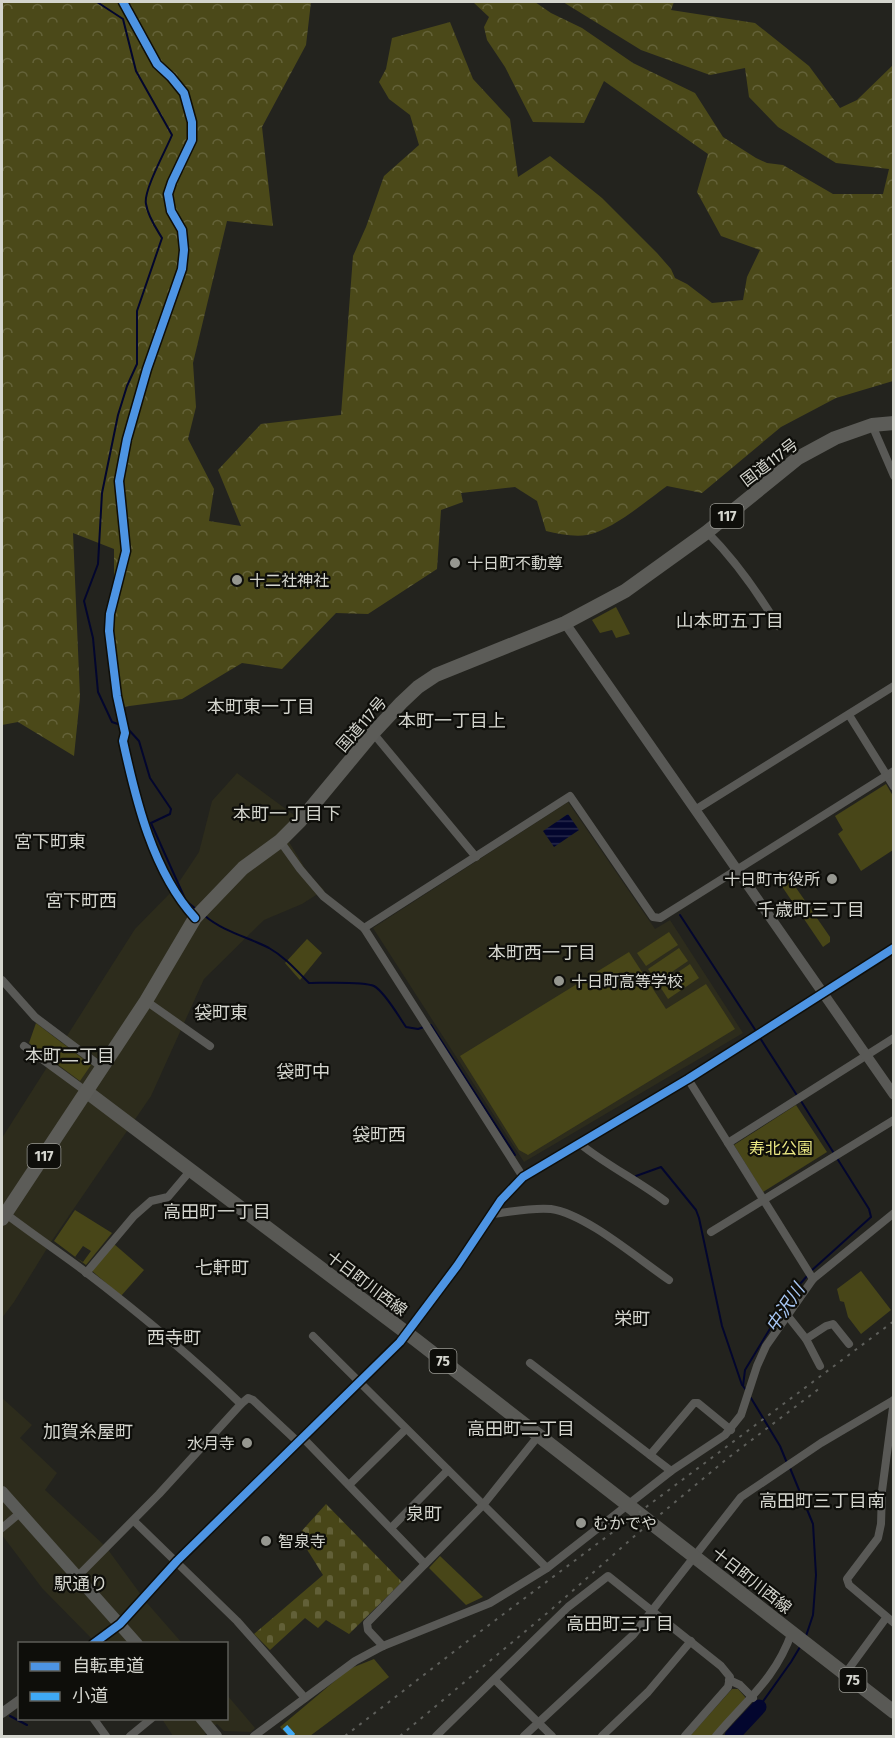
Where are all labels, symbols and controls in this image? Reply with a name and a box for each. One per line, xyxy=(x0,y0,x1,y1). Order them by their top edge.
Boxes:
street label: 国道117号 xyxy=(737,435,802,490)
road number: 117 xyxy=(710,504,744,528)
place label: 十日町不動尊 xyxy=(467,554,563,573)
marker: 十日町不動尊 xyxy=(448,556,462,570)
place label: 十二社神社 xyxy=(249,571,329,590)
marker: 十二社神社 xyxy=(230,573,244,587)
district label: 山本町五丁目 xyxy=(676,610,784,632)
street label: 国道117号 xyxy=(332,693,390,756)
district label: 本町東一丁目 xyxy=(207,696,315,718)
district label: 本町一丁目上 xyxy=(398,710,506,732)
district label: 本町一丁目下 xyxy=(233,803,341,825)
district label: 宮下町東 xyxy=(14,831,86,853)
place label: 十日町市役所 xyxy=(724,870,820,889)
marker: 十日町市役所 xyxy=(825,872,839,886)
district label: 宮下町西 xyxy=(45,890,117,912)
district label: 千歳町三丁目 xyxy=(757,899,865,921)
district label: 本町西一丁目 xyxy=(488,942,596,964)
place label: 十日町高等学校 xyxy=(571,972,683,991)
marker: 十日町高等学校 xyxy=(552,974,566,988)
district label: 袋町東 xyxy=(194,1002,248,1024)
district label: 本町二丁目 xyxy=(25,1045,115,1067)
district label: 袋町中 xyxy=(276,1061,330,1083)
district label: 袋町西 xyxy=(352,1124,406,1146)
park label: 寿北公園 xyxy=(749,1139,813,1158)
road number: 117 xyxy=(28,1144,60,1168)
district label: 高田町一丁目 xyxy=(163,1201,271,1223)
street label: 十日町川西線 xyxy=(323,1247,411,1320)
district label: 七軒町 xyxy=(195,1257,249,1279)
water label: 中沢川 xyxy=(761,1278,810,1337)
district label: 栄町 xyxy=(614,1308,650,1330)
district label: 西寺町 xyxy=(147,1327,201,1349)
road number: 75 xyxy=(430,1349,456,1373)
district label: 高田町二丁目 xyxy=(467,1418,575,1440)
district label: 加賀糸屋町 xyxy=(43,1421,133,1443)
place label: 水月寺 xyxy=(187,1434,235,1453)
marker: 水月寺 xyxy=(240,1436,254,1450)
district label: 高田町三丁目南 xyxy=(759,1490,885,1512)
district label: 泉町 xyxy=(406,1503,442,1525)
place label: むかでや xyxy=(593,1514,657,1533)
marker: むかでや xyxy=(574,1516,588,1530)
place label: 智泉寺 xyxy=(278,1532,326,1551)
marker: 智泉寺 xyxy=(259,1534,273,1548)
street label: 十日町川西線 xyxy=(708,1543,795,1617)
district label: 駅通り xyxy=(54,1573,108,1595)
district label: 高田町三丁目 xyxy=(566,1613,674,1635)
legend xyxy=(18,1642,228,1720)
text: 自転車道 xyxy=(72,1655,144,1677)
road number: 75 xyxy=(840,1668,866,1692)
text: 小道 xyxy=(72,1685,108,1707)

